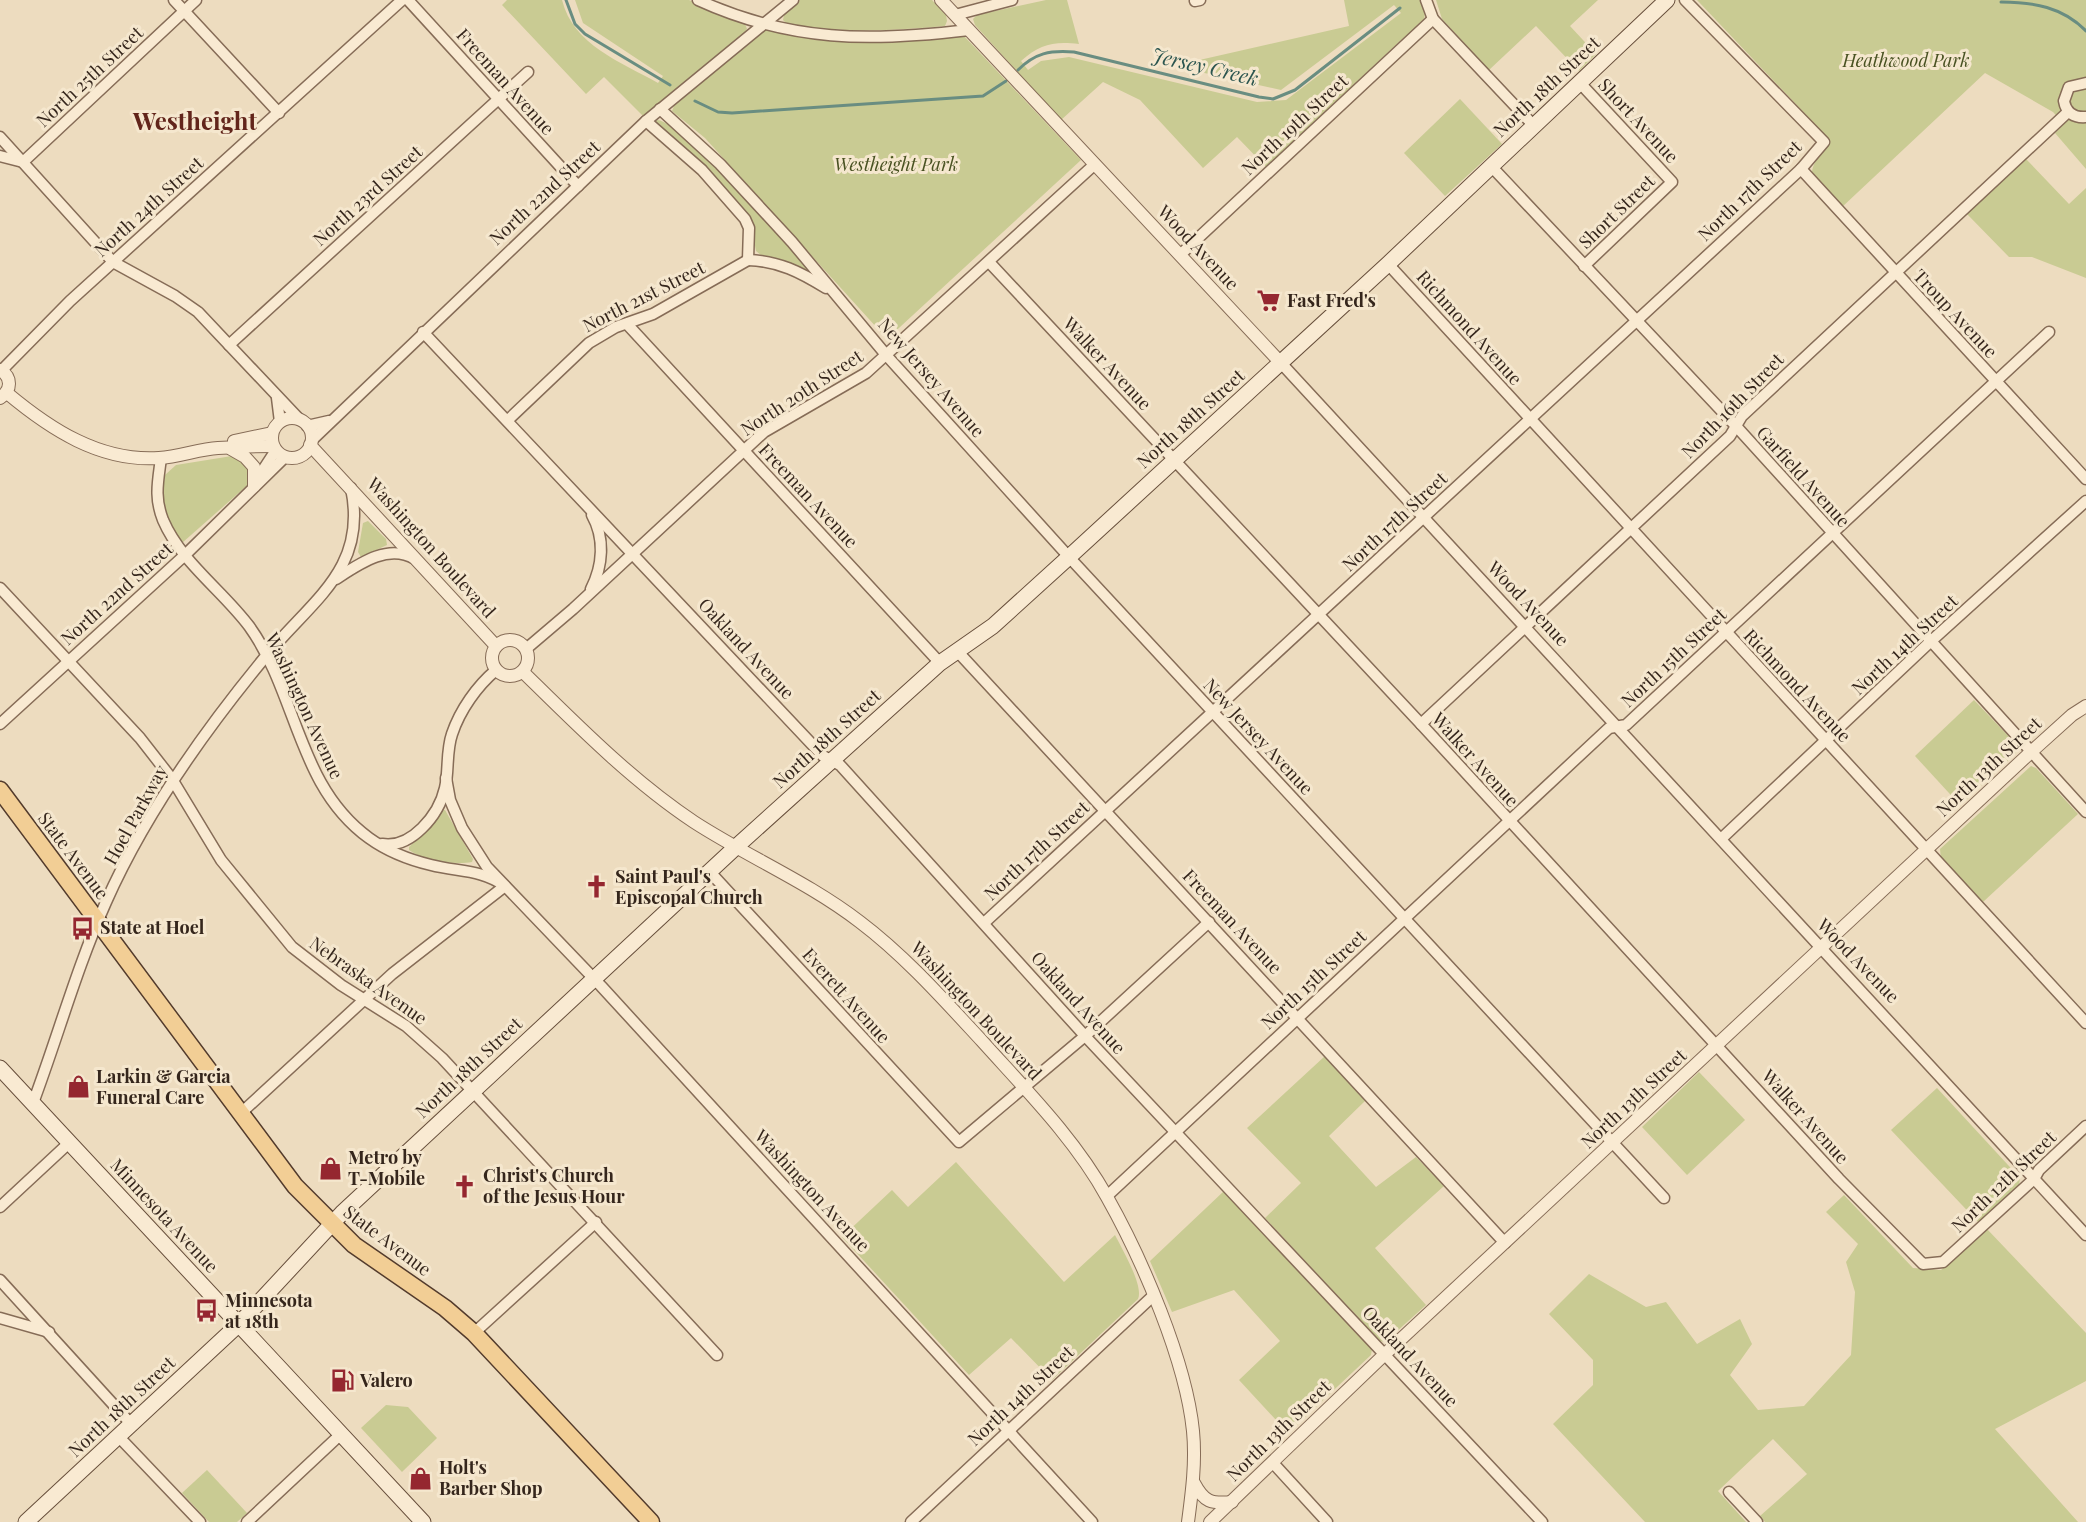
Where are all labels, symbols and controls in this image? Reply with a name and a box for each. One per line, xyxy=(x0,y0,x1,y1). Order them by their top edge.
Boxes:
street label: North 25th Street xyxy=(31,20,148,132)
street label: Freeman Avenue xyxy=(452,23,560,140)
street label: North 18th Street xyxy=(1488,30,1605,142)
water label: Jersey Creek xyxy=(1149,40,1261,91)
park label: Heathwood Park xyxy=(1842,48,1969,72)
street label: North 19th Street xyxy=(1236,68,1353,180)
street label: Short Avenue xyxy=(1593,73,1684,168)
district label: Westheight xyxy=(132,104,257,136)
street label: North 22nd Street xyxy=(484,134,605,250)
street label: North 17th Street xyxy=(1692,134,1807,246)
street label: North 23rd Street xyxy=(308,139,428,251)
street label: North 24th Street xyxy=(89,150,208,262)
park label: Westheight Park xyxy=(834,152,958,176)
street label: Short Street xyxy=(1573,169,1660,254)
street label: Wood Avenue xyxy=(1152,199,1245,295)
street label: North 21st Street xyxy=(578,255,709,337)
street label: Troup Avenue xyxy=(1908,264,2003,363)
street label: Richmond Avenue xyxy=(1412,265,1528,390)
supermarket icon: Fast Fred's xyxy=(1256,288,1282,314)
place label: Fast Fred's xyxy=(1287,288,1376,312)
street label: Walker Avenue xyxy=(1058,311,1157,415)
street label: New Jersey Avenue xyxy=(873,313,990,442)
street label: North 20th Street xyxy=(736,343,868,441)
street label: North 16th Street xyxy=(1676,347,1789,463)
street label: North 18th Street xyxy=(1131,363,1250,473)
street label: Garfield Avenue xyxy=(1752,421,1856,532)
street label: Freeman Avenue xyxy=(754,438,864,553)
street label: North 17th Street xyxy=(1337,466,1452,576)
street label: Washington Boulevard xyxy=(362,471,502,623)
street label: North 22nd Street xyxy=(55,536,178,650)
street label: Wood Avenue xyxy=(1482,555,1575,651)
street label: North 14th Street xyxy=(1846,588,1963,700)
street label: Oakland Avenue xyxy=(694,593,800,704)
street label: North 15th Street xyxy=(1616,602,1731,712)
street label: Richmond Avenue xyxy=(1739,624,1856,747)
street label: Washington Avenue xyxy=(260,628,349,783)
street label: New Jersey Avenue xyxy=(1199,673,1319,800)
street label: North 18th Street xyxy=(767,683,886,793)
street label: Walker Avenue xyxy=(1426,706,1524,812)
street label: North 13th Street xyxy=(1930,711,2047,821)
street label: Hoel Parkway xyxy=(98,760,172,869)
street label: North 17th Street xyxy=(979,795,1094,905)
street label: State Avenue xyxy=(33,807,115,904)
place label: Saint Paul's Episcopal Church xyxy=(615,864,763,909)
street label: Freeman Avenue xyxy=(1178,864,1288,979)
church icon: Saint Paul's Episcopal Church xyxy=(584,874,610,900)
street label: Wood Avenue xyxy=(1812,912,1905,1008)
bus stop icon: State at Hoel xyxy=(69,915,95,941)
place label: State at Hoel xyxy=(100,915,205,939)
street label: North 15th Street xyxy=(1256,924,1371,1034)
street label: Nebraska Avenue xyxy=(305,931,432,1030)
street label: Washington Boulevard xyxy=(906,935,1048,1085)
street label: Everett Avenue xyxy=(798,943,896,1048)
street label: Oakland Avenue xyxy=(1026,946,1131,1059)
street label: North 18th Street xyxy=(410,1011,527,1123)
street label: North 13th Street xyxy=(1575,1043,1692,1153)
street label: Walker Avenue xyxy=(1756,1063,1854,1169)
place label: Larkin & Garcia Funeral Care xyxy=(96,1064,231,1109)
shop icon: Larkin & Garcia Funeral Care xyxy=(65,1074,91,1100)
street label: Washington Avenue xyxy=(749,1123,876,1256)
street label: North 12th Street xyxy=(1946,1125,2061,1237)
place label: Metro by T-Mobile xyxy=(348,1145,425,1190)
street label: Minnesota Avenue xyxy=(106,1153,224,1278)
shop icon: Metro by T-Mobile xyxy=(317,1155,343,1181)
place label: Christ's Church of the Jesus Hour xyxy=(483,1163,625,1208)
church icon: Christ's Church of the Jesus Hour xyxy=(452,1173,478,1199)
street label: State Avenue xyxy=(339,1199,436,1281)
place label: Minnesota at 18th xyxy=(225,1288,313,1333)
bus stop icon: Minnesota at 18th xyxy=(194,1298,220,1324)
street label: Oakland Avenue xyxy=(1358,1301,1464,1412)
street label: North 14th Street xyxy=(962,1339,1079,1451)
street label: North 18th Street xyxy=(63,1350,180,1462)
fuel station icon: Valero xyxy=(329,1368,355,1394)
place label: Valero xyxy=(359,1368,413,1392)
street label: North 13th Street xyxy=(1221,1374,1336,1486)
place label: Holt's Barber Shop xyxy=(439,1455,543,1500)
shop icon: Holt's Barber Shop xyxy=(408,1465,434,1491)

